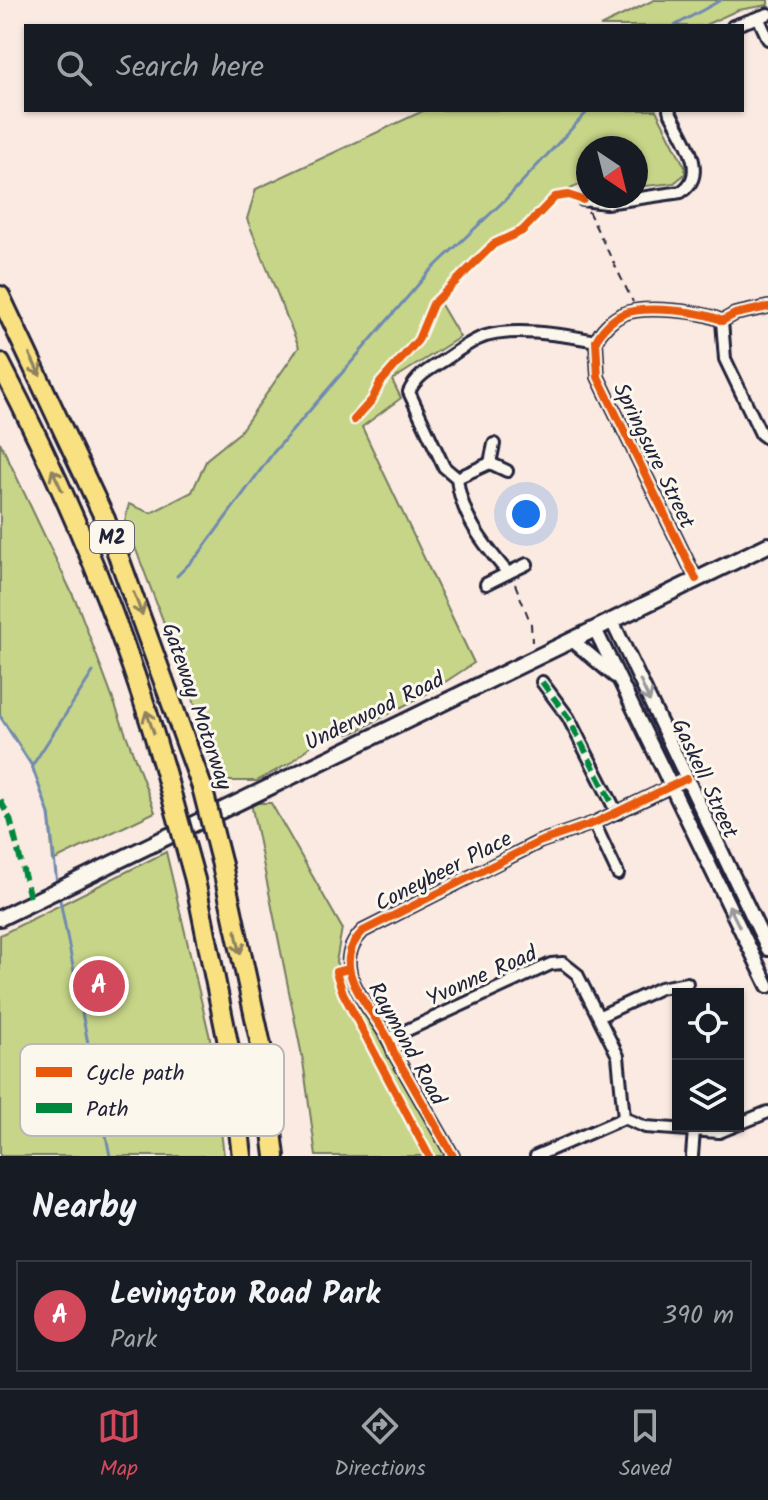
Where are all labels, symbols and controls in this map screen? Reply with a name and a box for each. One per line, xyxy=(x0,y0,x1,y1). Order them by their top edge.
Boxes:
search box xyxy=(24,24,744,112)
text: Search here xyxy=(116,44,264,92)
icon: search xyxy=(52,46,96,90)
north arrow xyxy=(576,136,648,208)
one-way arrow xyxy=(28,353,43,377)
street label: Springsure Street xyxy=(602,377,703,535)
one-way arrow xyxy=(49,468,64,492)
your location xyxy=(506,494,546,534)
road number: M2 xyxy=(90,521,134,553)
one-way arrow xyxy=(132,591,146,616)
street label: Gateway Motorway xyxy=(151,618,241,796)
street label: Underwood Road xyxy=(299,663,452,761)
one-way arrow xyxy=(638,679,653,703)
one-way arrow xyxy=(142,710,157,735)
street label: Gaskell Street xyxy=(661,713,747,845)
street label: Coneybeer Place xyxy=(369,823,519,922)
one-way arrow xyxy=(726,904,742,928)
one-way arrow xyxy=(231,928,246,954)
street label: Yvonne Road xyxy=(421,937,544,1017)
pin: A xyxy=(73,956,125,1016)
street label: Raymond Road xyxy=(357,976,455,1113)
map controls xyxy=(672,988,744,1132)
button: locate xyxy=(672,988,744,1060)
legend xyxy=(20,1044,284,1136)
text: Cycle path xyxy=(86,1057,185,1092)
button: layers xyxy=(672,1060,744,1132)
text: Path xyxy=(86,1093,129,1128)
text: Nearby xyxy=(32,1181,137,1235)
text: Levington Road Park xyxy=(110,1271,380,1319)
text: A xyxy=(52,1295,68,1337)
text: 390 m xyxy=(662,1295,734,1337)
text: Park xyxy=(110,1319,157,1361)
tab: Map xyxy=(97,1404,141,1487)
tab: Directions xyxy=(334,1404,426,1487)
tab: Saved xyxy=(619,1404,671,1487)

